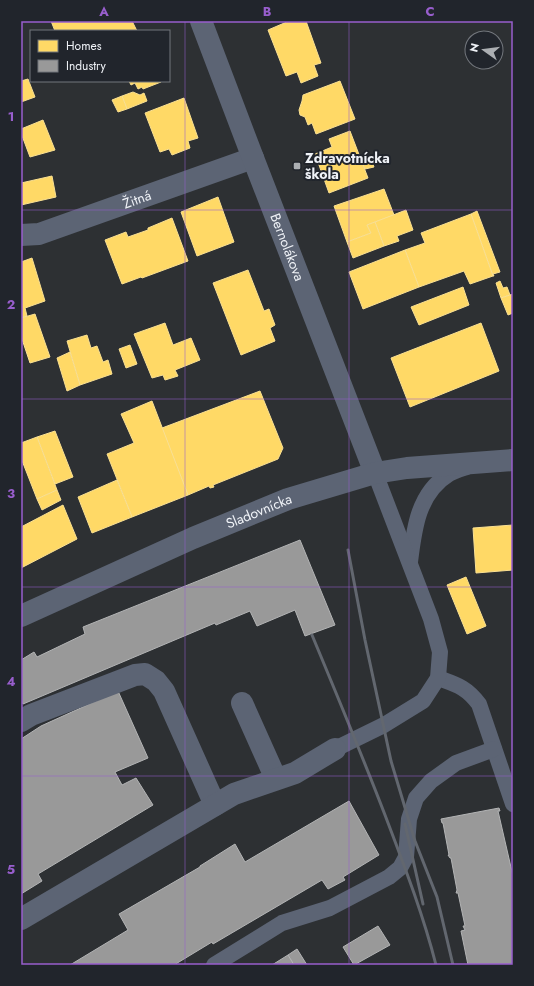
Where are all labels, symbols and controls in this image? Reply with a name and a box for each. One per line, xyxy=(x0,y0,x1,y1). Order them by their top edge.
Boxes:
text: A xyxy=(98,2,109,21)
text: B xyxy=(263,2,272,21)
text: C xyxy=(425,2,435,21)
legend xyxy=(30,30,170,82)
north arrow xyxy=(464,30,504,70)
text: Homes xyxy=(66,37,102,55)
text: N xyxy=(465,41,483,54)
text: Industry xyxy=(66,57,107,75)
text: 1 xyxy=(8,107,14,126)
place label: Zdravotnícka škola xyxy=(305,148,390,184)
marker: Zdravotnícka škola xyxy=(292,161,302,171)
street label: Žitná xyxy=(120,185,154,213)
street label: Bernolákova xyxy=(265,210,310,284)
text: 2 xyxy=(7,295,15,314)
text: 3 xyxy=(7,484,15,503)
street label: Sladovnícka xyxy=(223,488,294,533)
text: 4 xyxy=(6,672,16,691)
text: 5 xyxy=(7,860,15,879)

